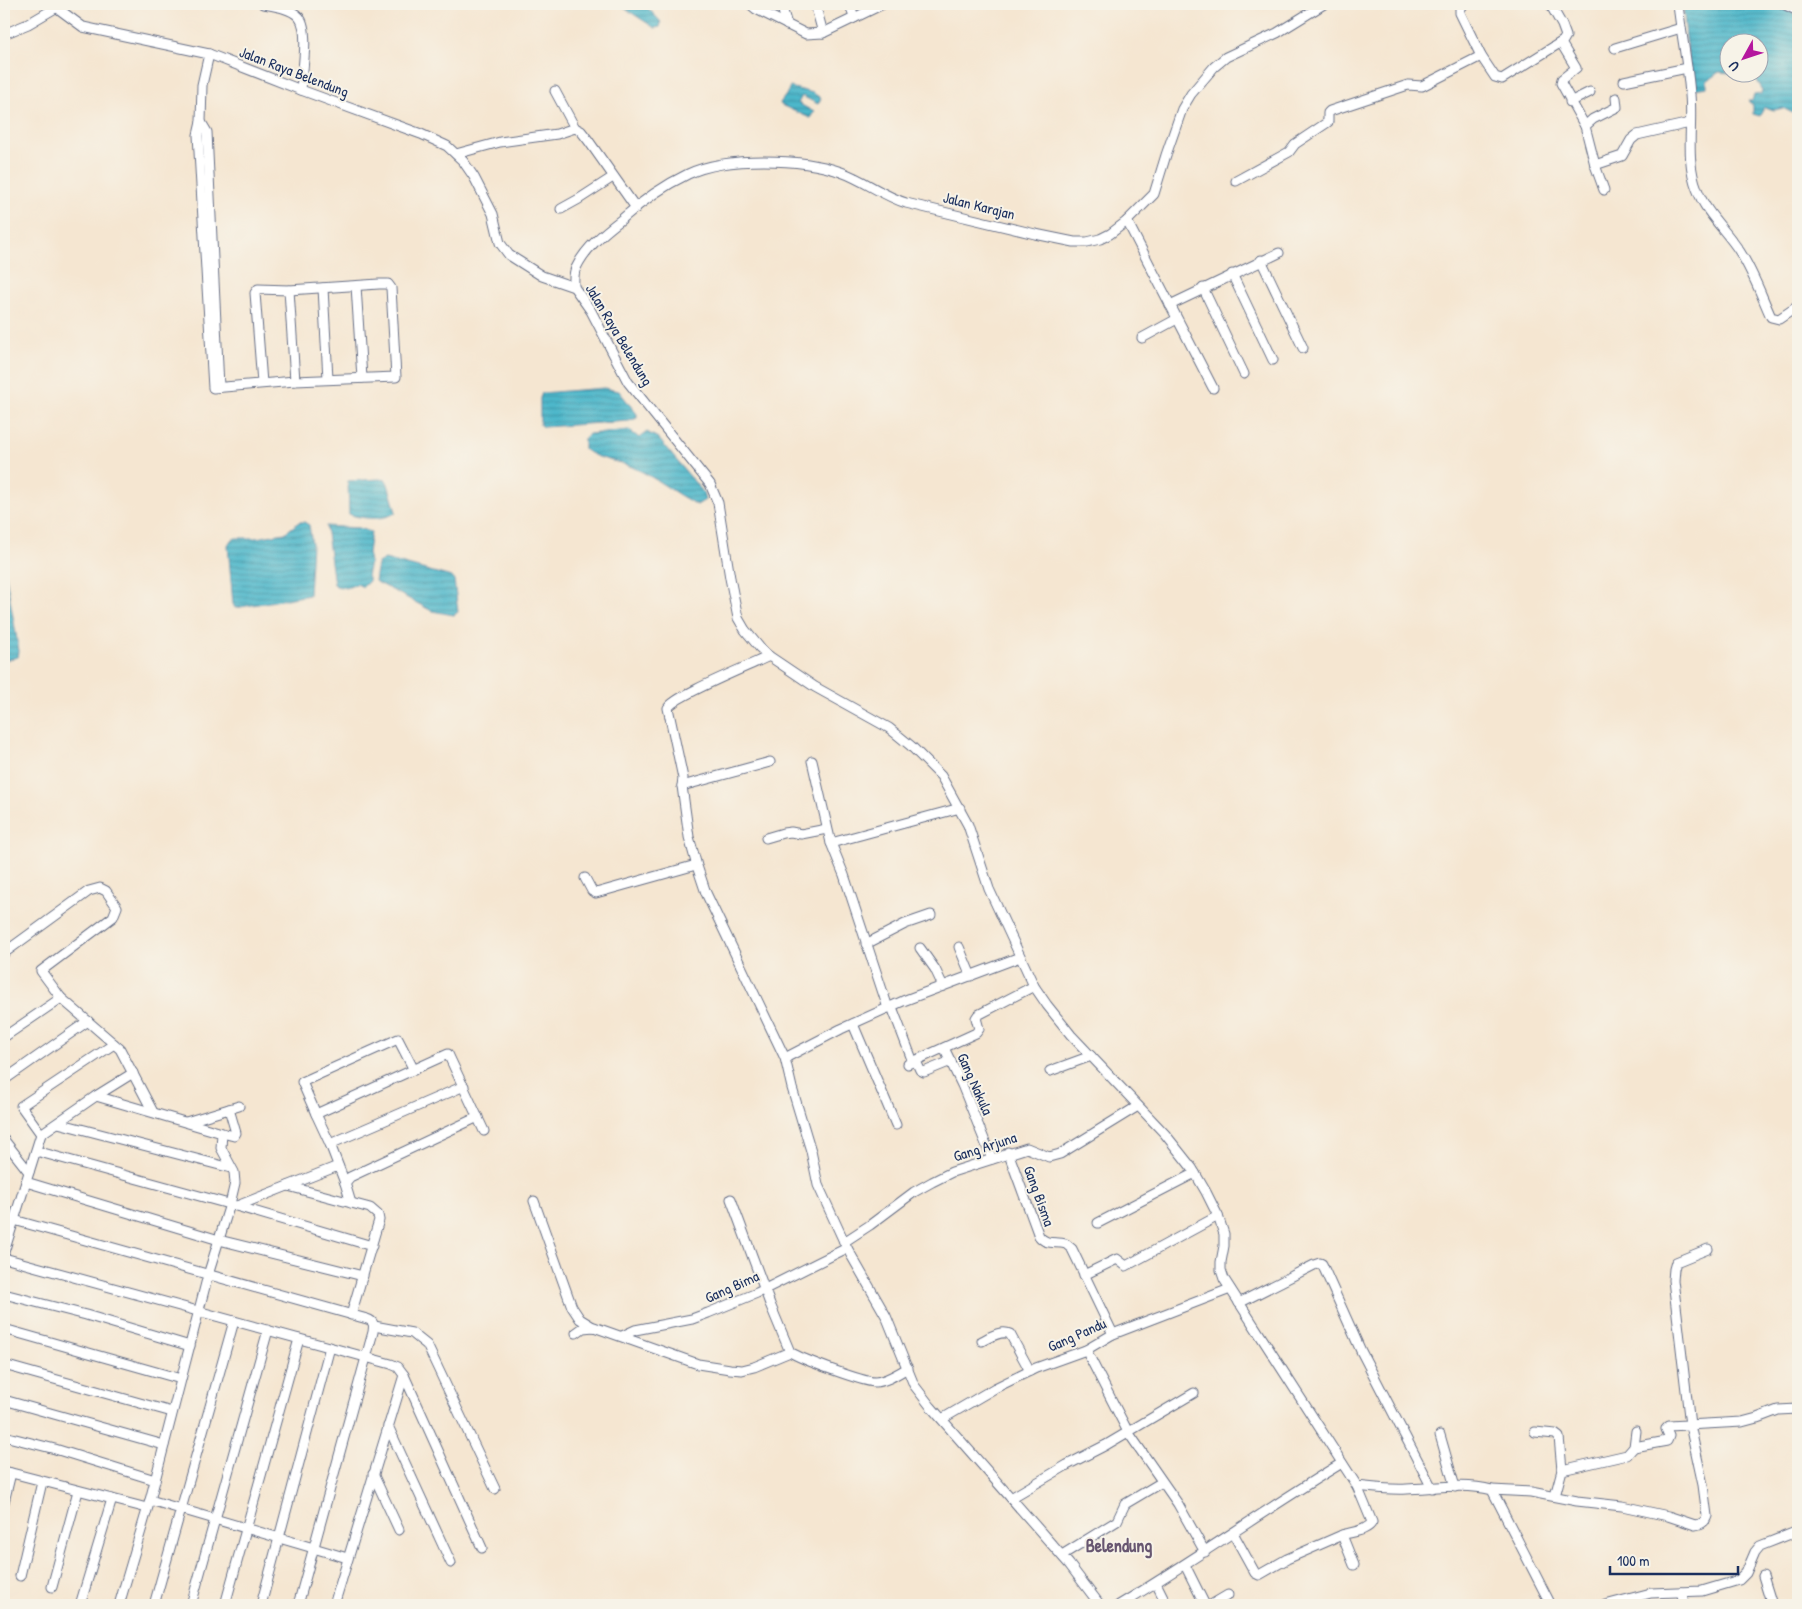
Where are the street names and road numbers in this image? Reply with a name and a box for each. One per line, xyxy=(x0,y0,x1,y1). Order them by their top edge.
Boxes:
street label: Jalan Raya Belendung xyxy=(236,41,352,102)
street label: Jalan Karajan xyxy=(941,186,1017,225)
street label: Jalan Raya Belendung xyxy=(581,280,658,390)
street label: Gang Nakula xyxy=(952,1049,999,1118)
street label: Gang Arjuna xyxy=(951,1126,1019,1167)
street label: Gang Bisma xyxy=(1019,1163,1060,1229)
street label: Gang Bima xyxy=(701,1265,762,1308)
street label: Gang Pandu xyxy=(1044,1312,1109,1357)

